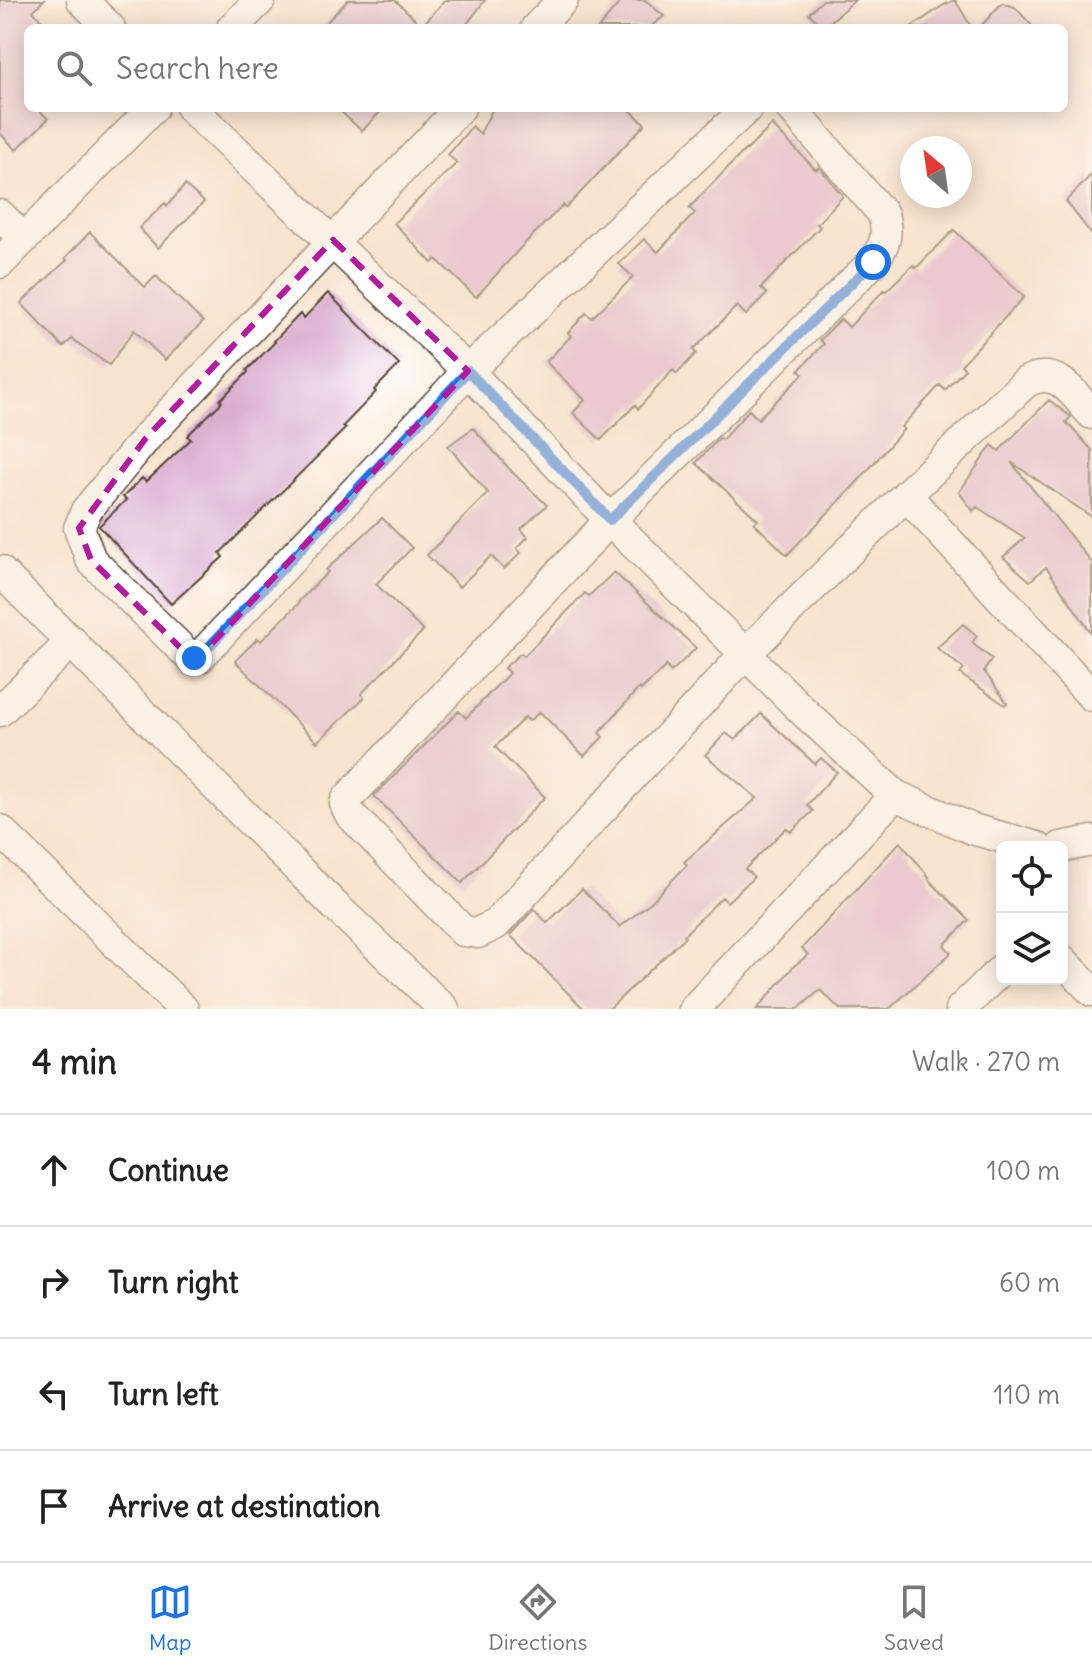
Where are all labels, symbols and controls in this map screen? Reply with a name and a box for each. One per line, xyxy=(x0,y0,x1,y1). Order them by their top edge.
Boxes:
search box xyxy=(24,24,1068,112)
icon: search xyxy=(52,46,96,90)
text: Search here xyxy=(116,49,279,87)
north arrow xyxy=(900,136,972,208)
route start xyxy=(855,244,891,280)
route end xyxy=(176,640,212,676)
map controls xyxy=(996,841,1068,985)
button: locate xyxy=(996,841,1068,913)
button: layers xyxy=(996,913,1068,985)
text: 4 min xyxy=(32,1040,117,1083)
text: Walk · 270 m xyxy=(912,1045,1060,1078)
icon: ahead xyxy=(32,1148,76,1192)
text: Continue xyxy=(108,1151,229,1189)
text: 100 m xyxy=(986,1154,1060,1187)
icon: right xyxy=(32,1260,76,1304)
text: Turn right xyxy=(108,1263,239,1301)
text: 60 m xyxy=(999,1266,1060,1299)
icon: left xyxy=(32,1372,76,1416)
text: Turn left xyxy=(108,1375,219,1413)
text: 110 m xyxy=(993,1378,1060,1411)
icon: arrive xyxy=(32,1484,76,1528)
text: Arrive at destination xyxy=(108,1487,380,1525)
tab: Map xyxy=(148,1580,192,1656)
tab: Directions xyxy=(488,1580,588,1656)
tab: Saved xyxy=(884,1580,944,1656)

